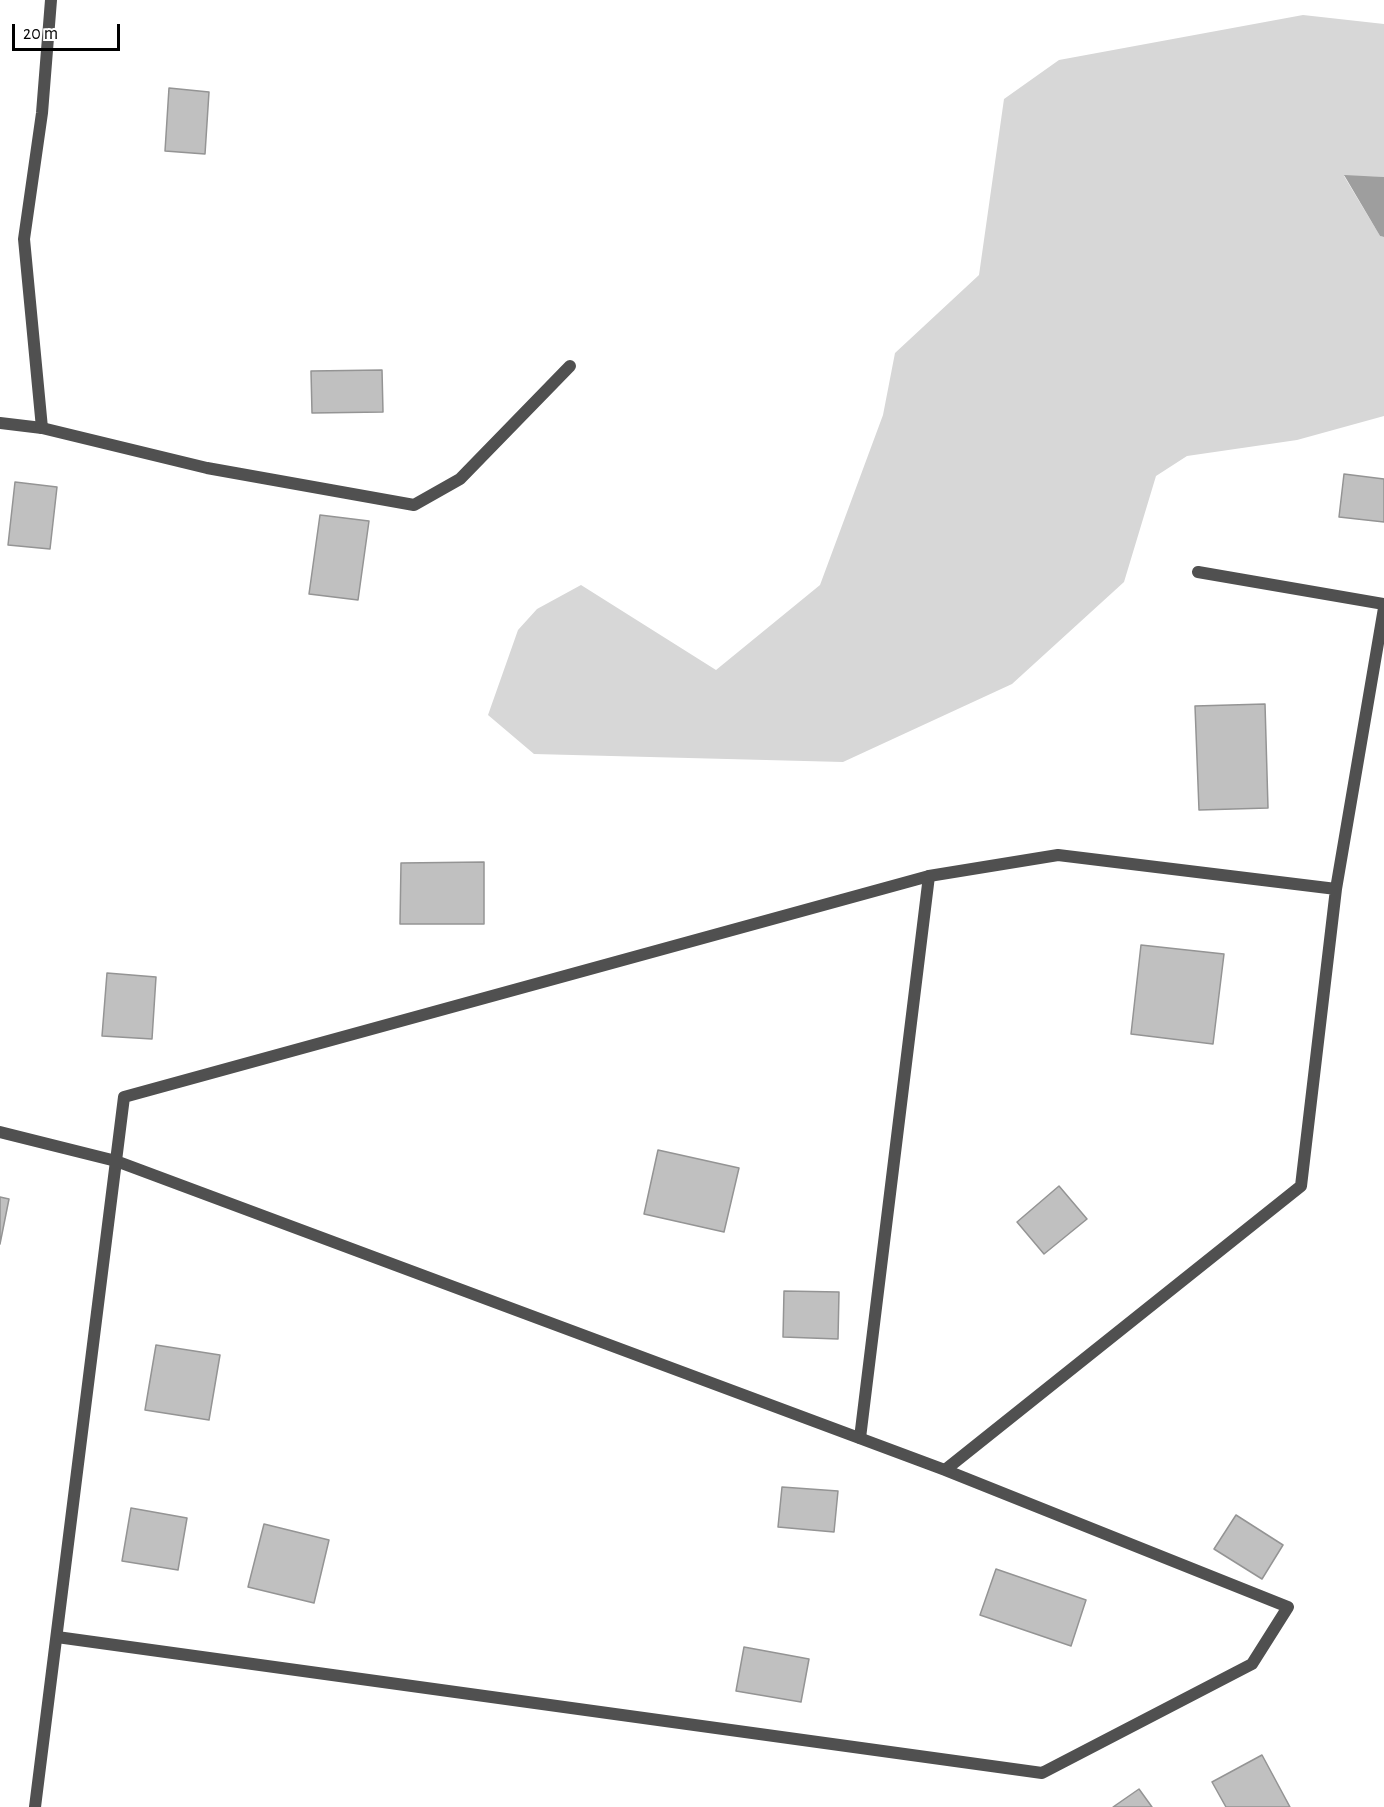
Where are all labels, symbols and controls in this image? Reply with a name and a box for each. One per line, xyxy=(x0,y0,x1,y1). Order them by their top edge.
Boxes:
scale bar xyxy=(15,12,123,50)
text: 20 m xyxy=(23,25,58,43)

